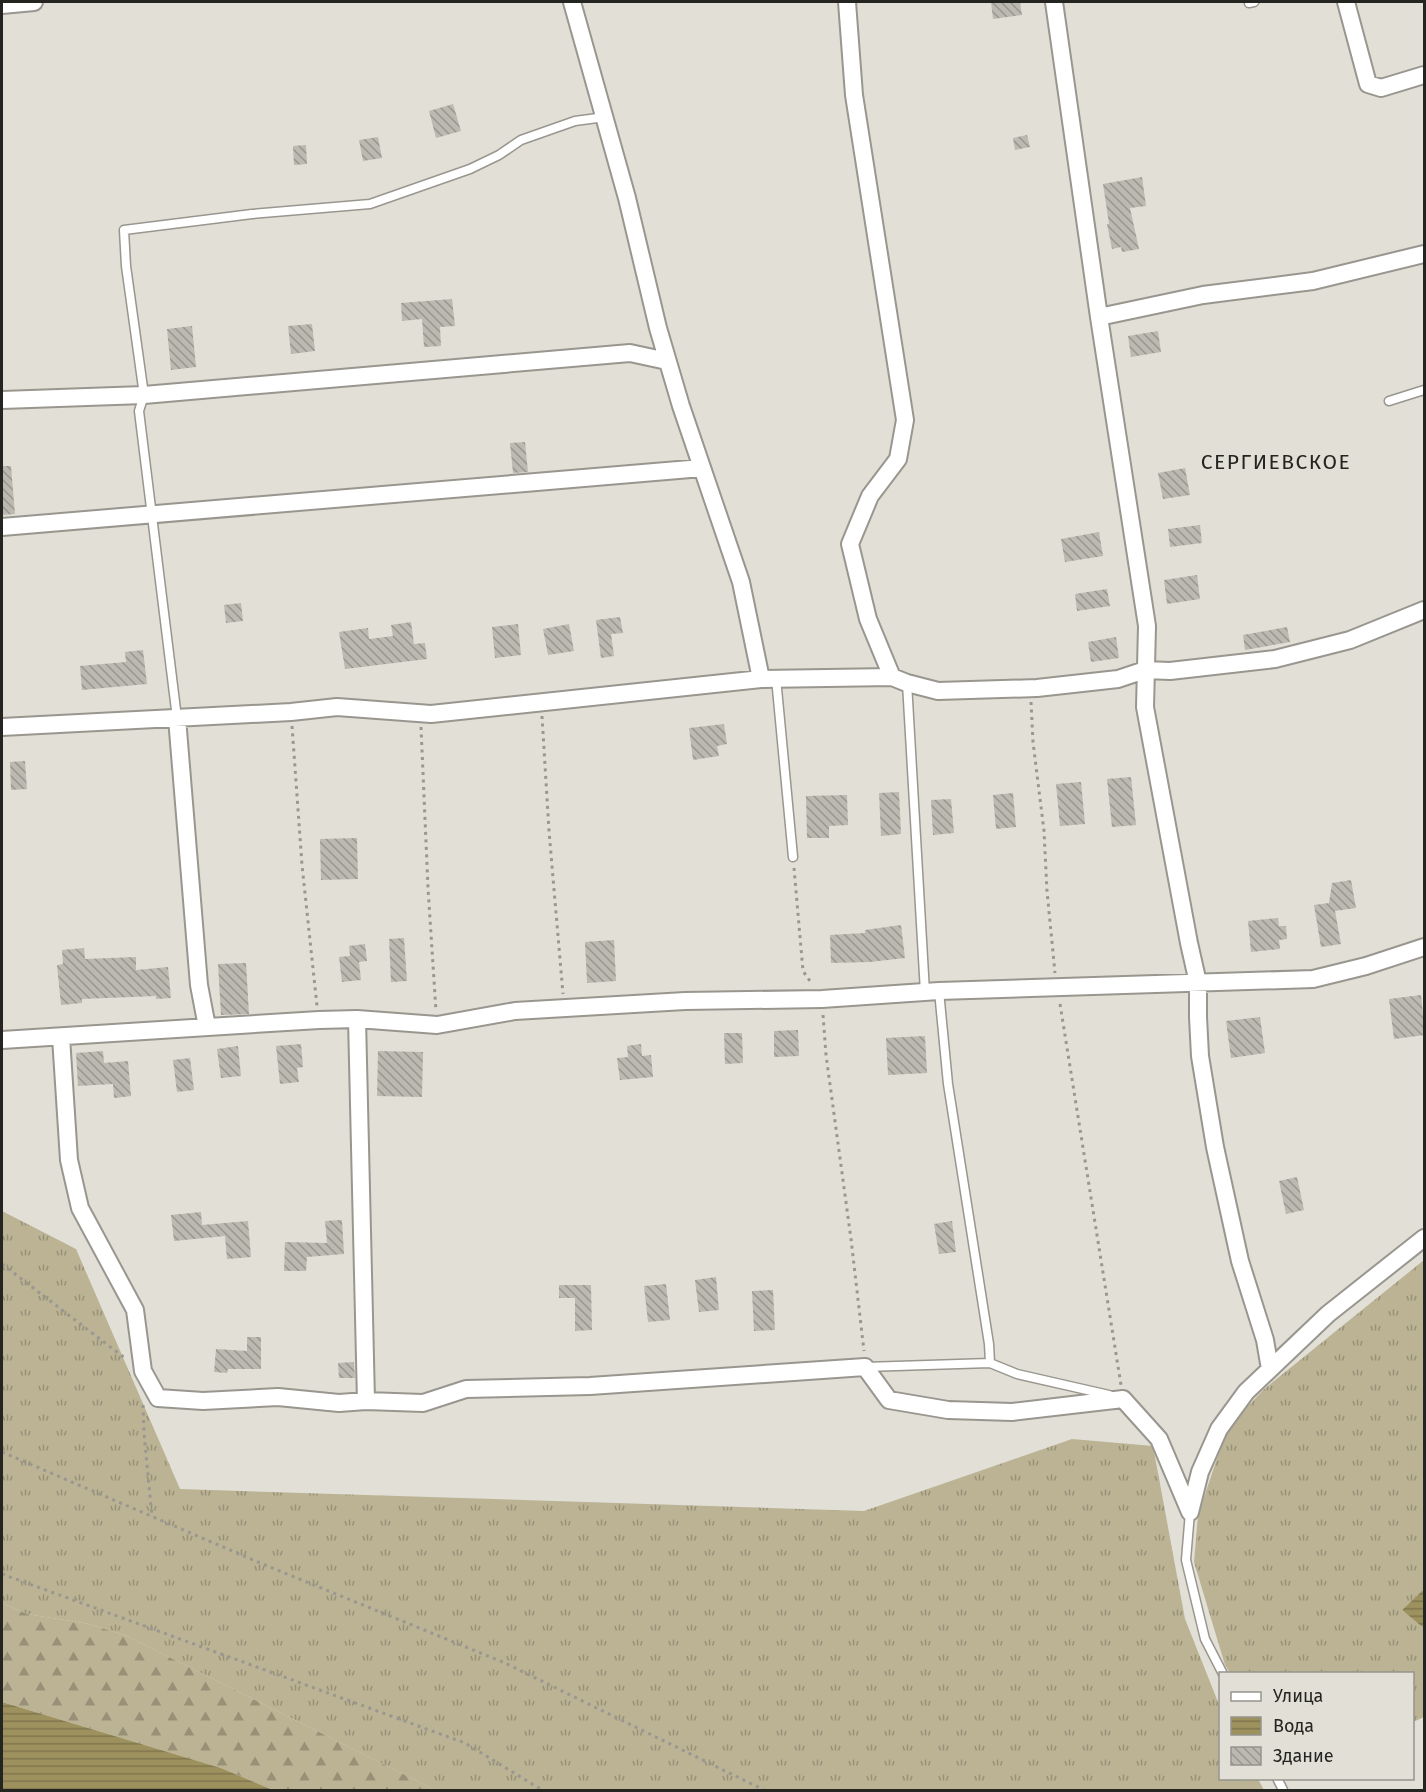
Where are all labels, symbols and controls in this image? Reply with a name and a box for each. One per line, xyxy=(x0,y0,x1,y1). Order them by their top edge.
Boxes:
district label: СЕРГИЕВСКОЕ xyxy=(1201,449,1351,475)
legend xyxy=(1219,1672,1414,1780)
text: Улица xyxy=(1273,1685,1323,1707)
text: Вода xyxy=(1273,1715,1314,1737)
text: Здание xyxy=(1273,1745,1334,1767)

